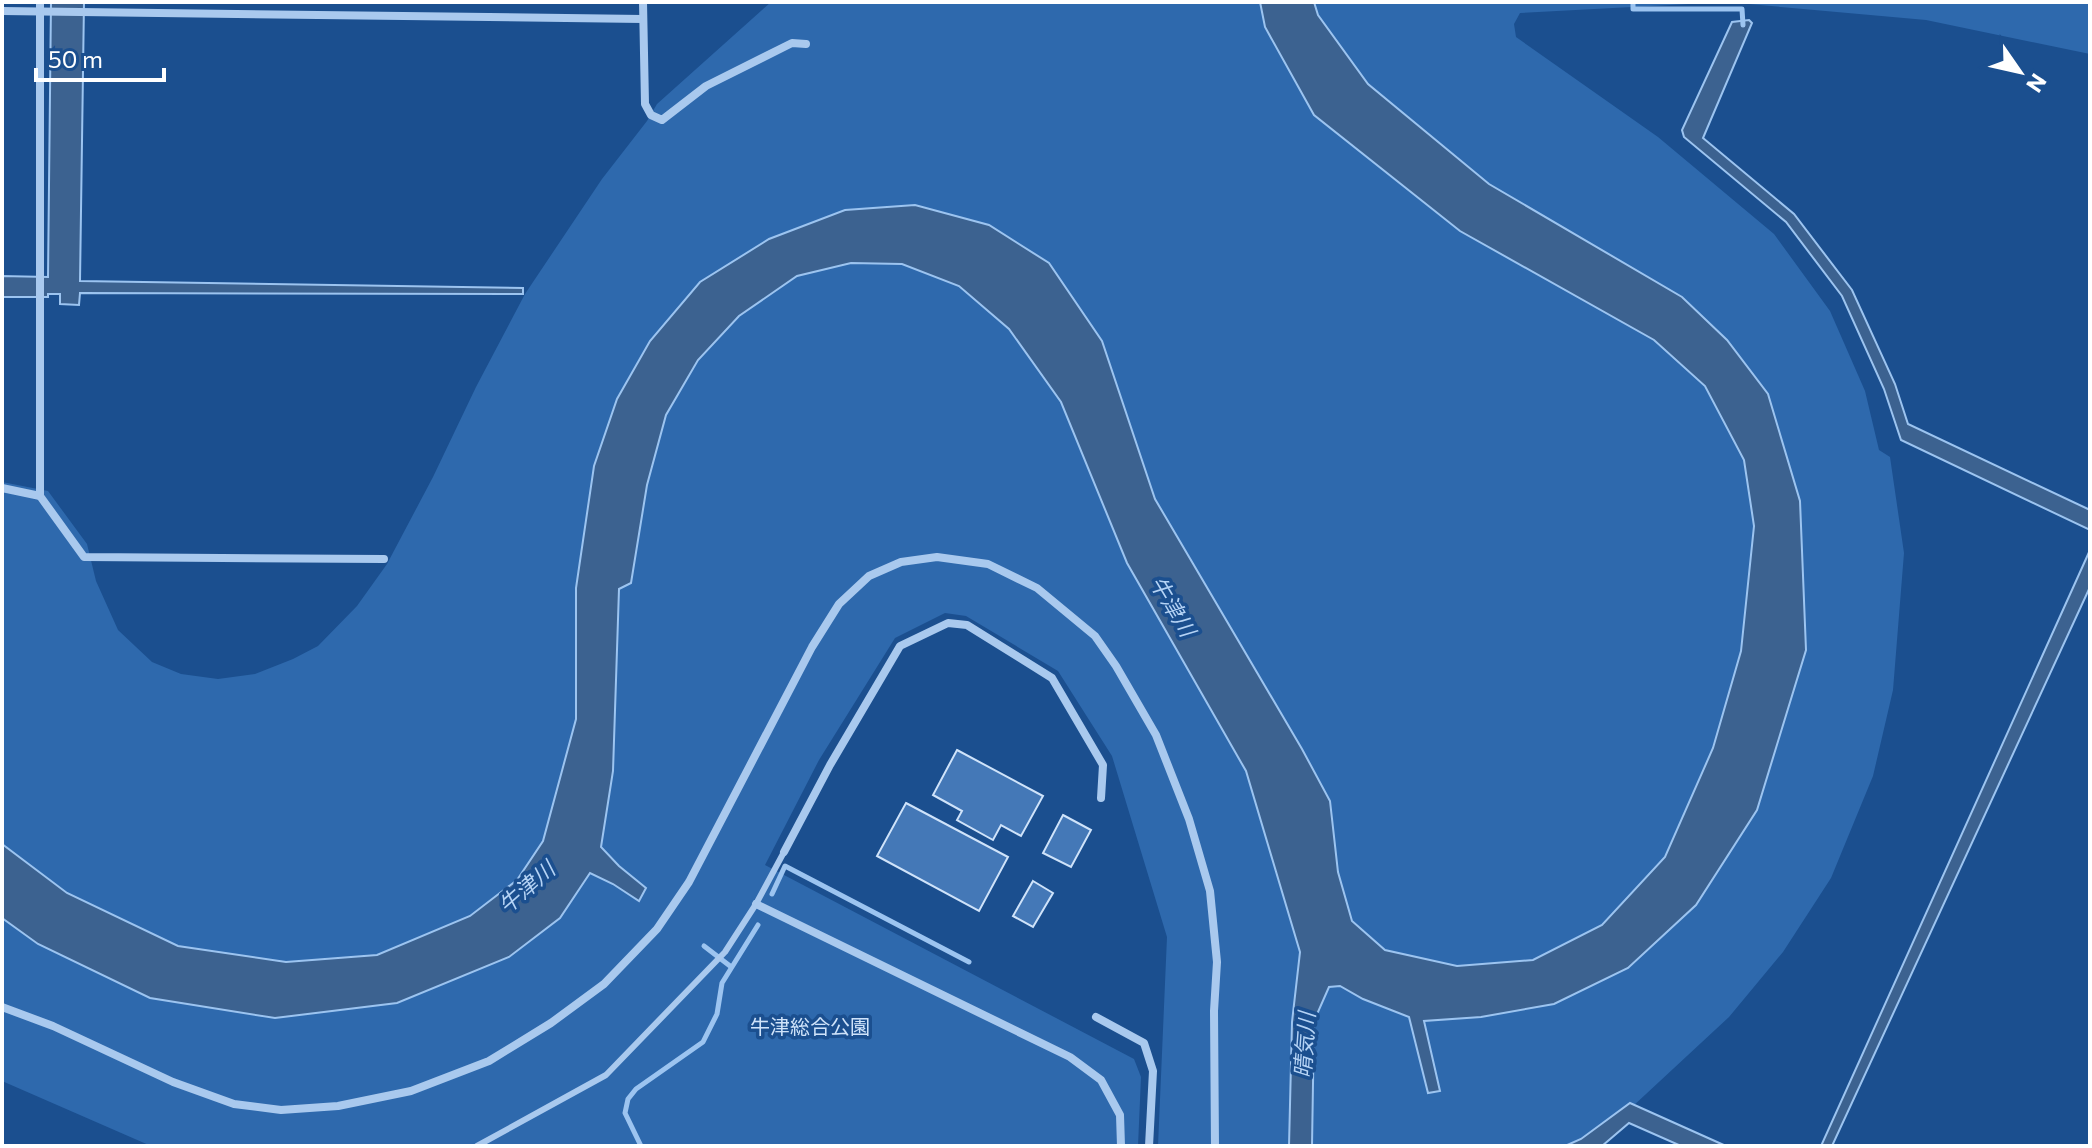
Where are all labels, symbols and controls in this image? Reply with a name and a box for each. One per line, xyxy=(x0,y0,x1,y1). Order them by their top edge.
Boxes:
scale bar xyxy=(36,32,164,82)
north arrow xyxy=(1980,32,2060,112)
text: 50 m xyxy=(48,44,103,73)
text: N xyxy=(2021,69,2053,98)
water label: 牛津川 xyxy=(1144,571,1203,643)
water label: 牛津川 xyxy=(492,854,561,919)
water label: 晴気川 xyxy=(1288,1009,1320,1079)
park label: 牛津総合公園 xyxy=(750,1014,870,1038)

